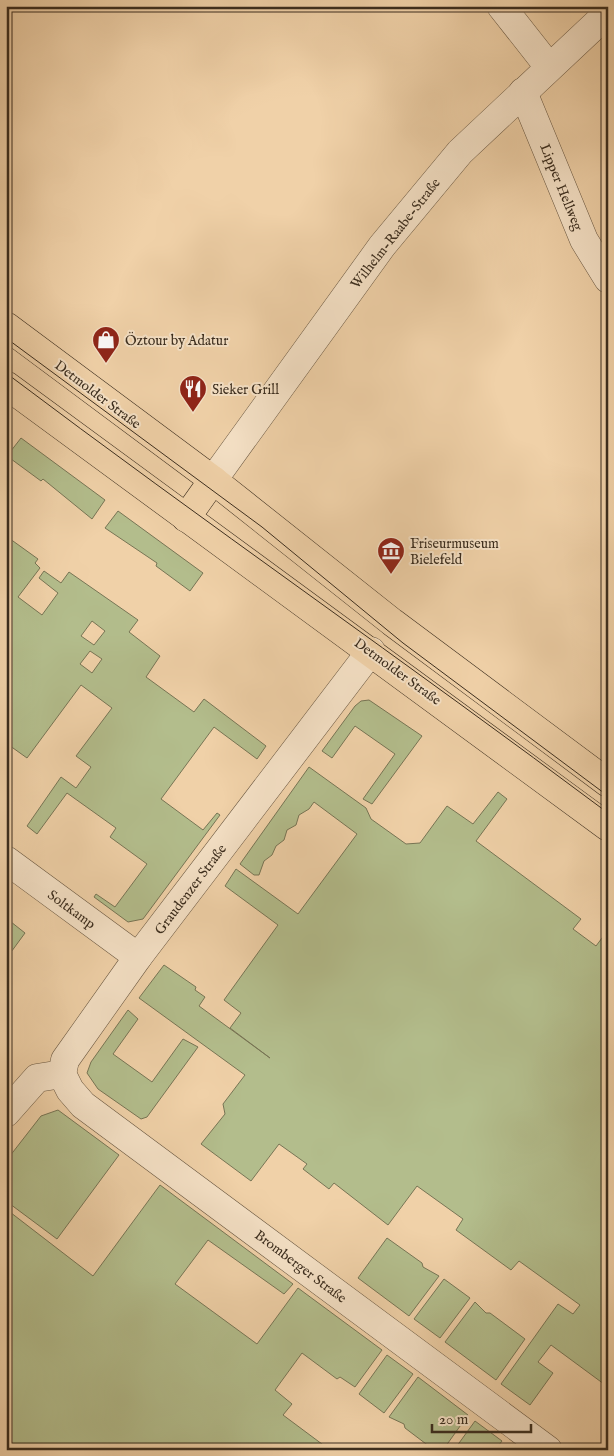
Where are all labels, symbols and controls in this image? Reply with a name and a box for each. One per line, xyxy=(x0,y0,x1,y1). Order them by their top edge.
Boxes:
street label: Lipper Hellweg xyxy=(535,141,587,234)
street label: Wilhelm-Raabe-Straße xyxy=(347,174,445,293)
shop icon: Öztour by Adatur xyxy=(91,325,121,364)
place label: Öztour by Adatur xyxy=(125,331,228,350)
street label: Detmolder Straße xyxy=(51,356,145,433)
restaurant icon: Sieker Grill xyxy=(178,374,208,413)
place label: Sieker Grill xyxy=(212,381,279,399)
place label: Friseurmuseum Bielefeld xyxy=(410,535,499,569)
museum icon: Friseurmuseum Bielefeld xyxy=(376,536,406,575)
street label: Detmolder Straße xyxy=(350,634,445,710)
street label: Graudenzer Straße xyxy=(151,840,231,938)
street label: Soltkamp xyxy=(44,886,99,934)
street label: Bromberger Straße xyxy=(251,1226,351,1308)
scale bar xyxy=(432,1401,530,1433)
text: 20 m xyxy=(439,1410,469,1429)

